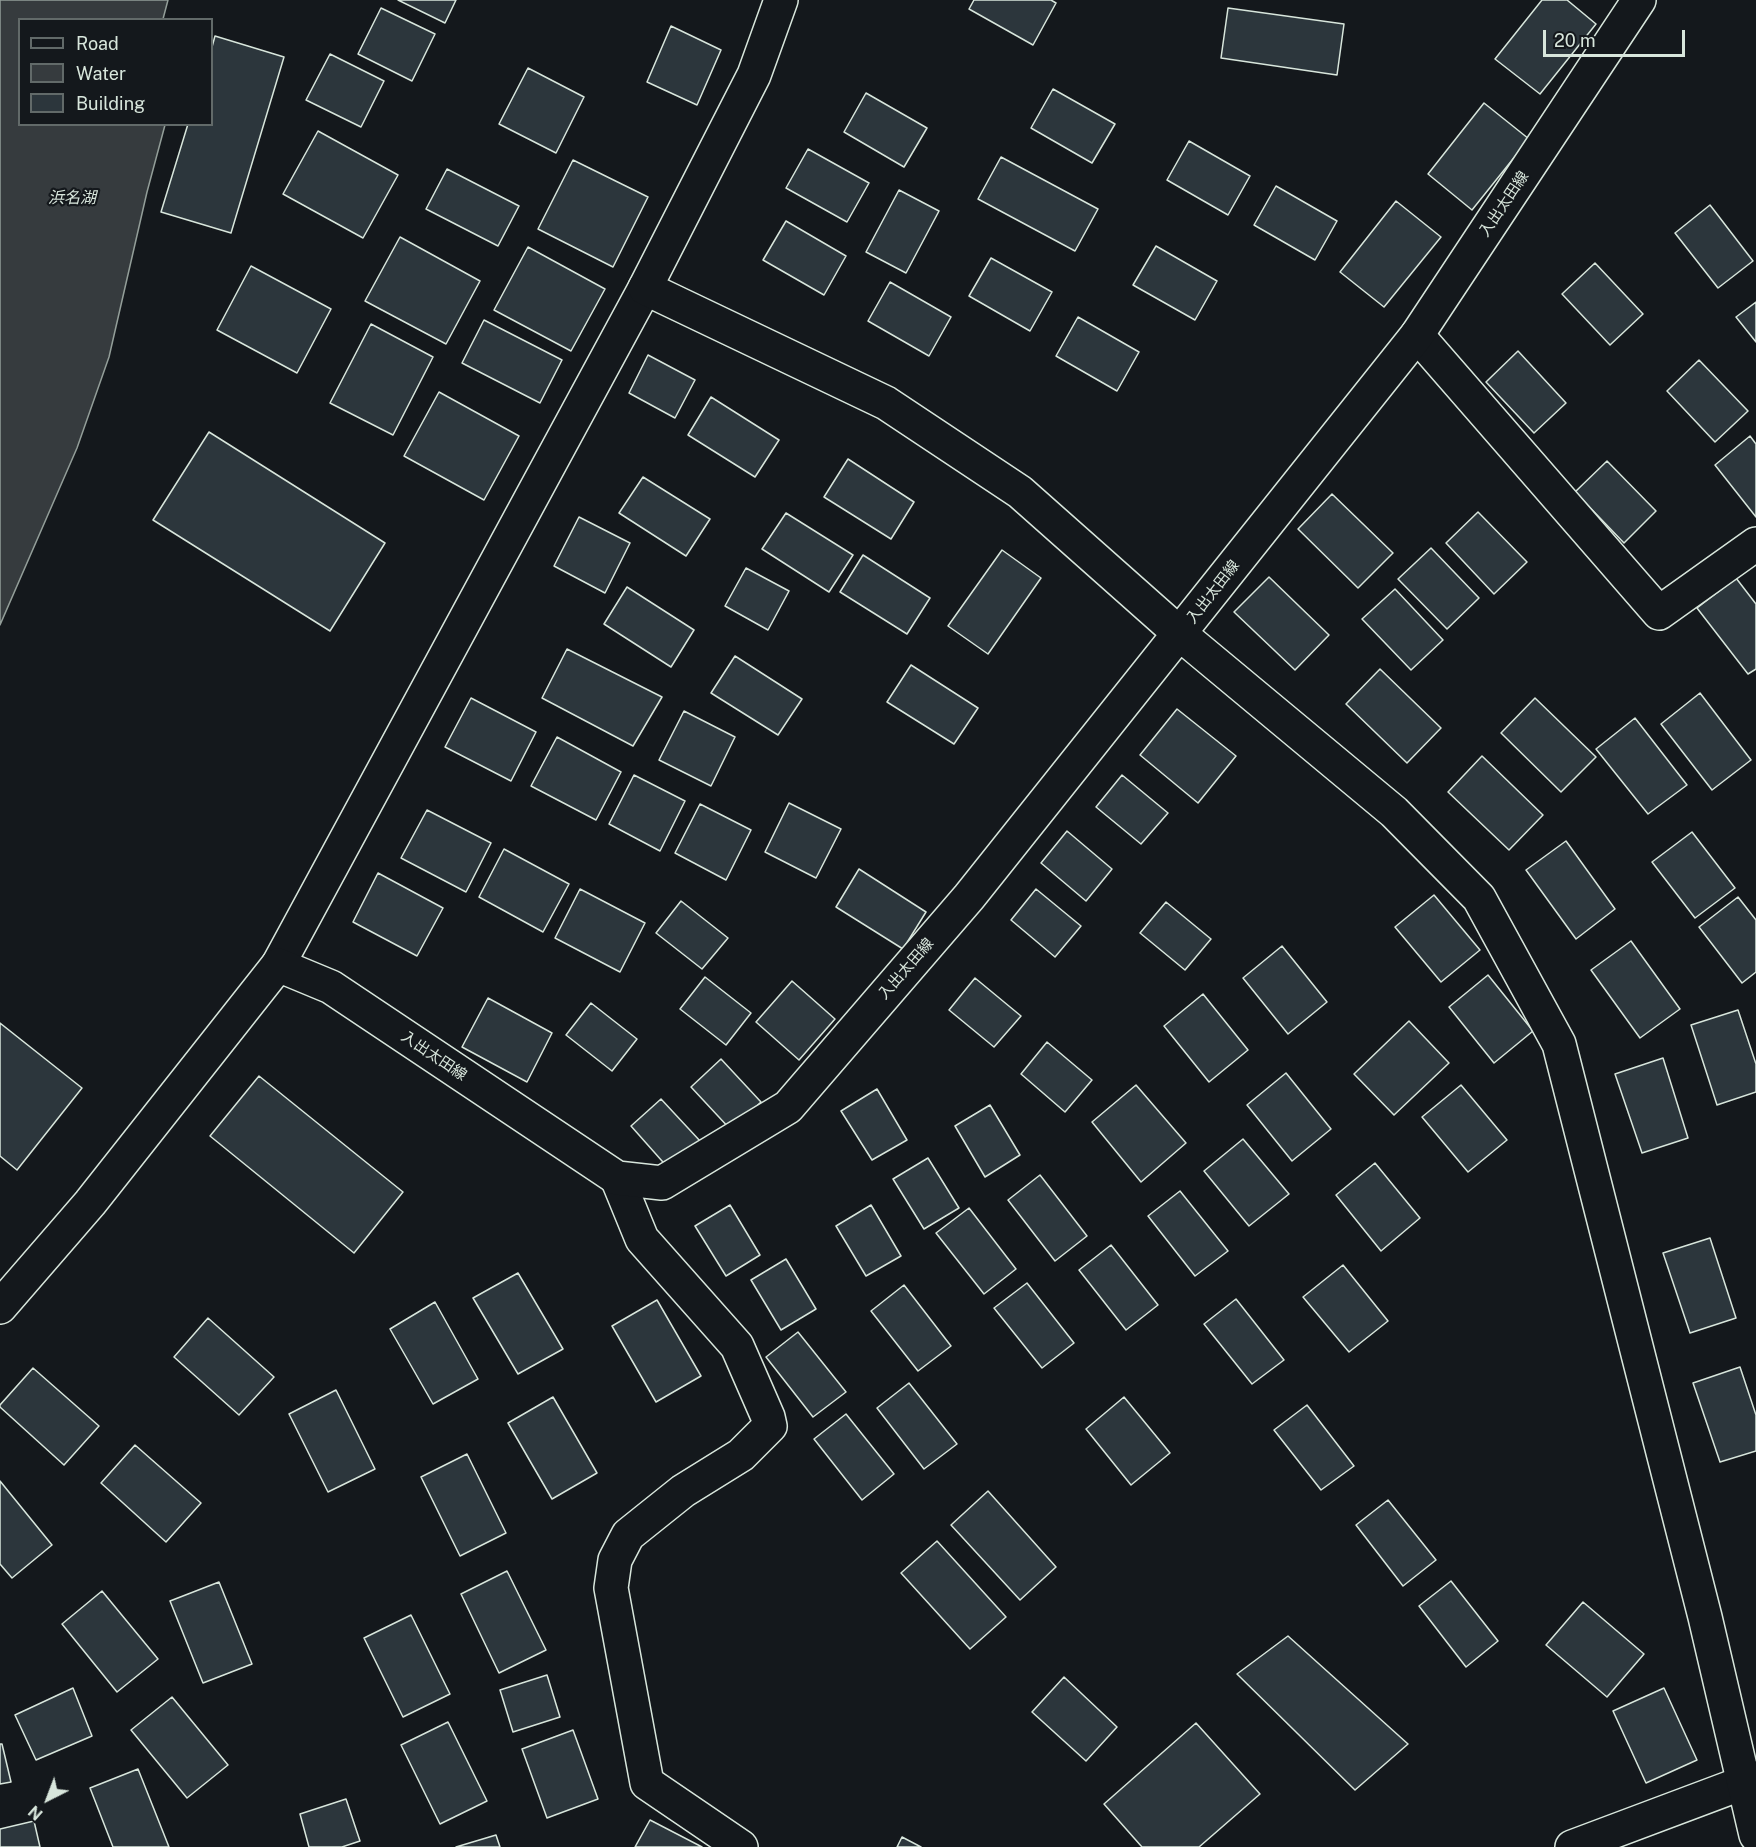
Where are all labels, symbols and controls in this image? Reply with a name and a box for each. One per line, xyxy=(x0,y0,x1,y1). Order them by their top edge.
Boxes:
legend xyxy=(18,18,213,126)
scale bar xyxy=(1546,18,1688,56)
text: 20 m xyxy=(1554,30,1596,51)
text: Road xyxy=(76,33,119,54)
text: Water xyxy=(76,63,126,84)
text: Building xyxy=(76,93,145,114)
street label: 入出太田線 xyxy=(1476,168,1532,240)
water label: 浜名湖 xyxy=(48,188,96,208)
street label: 入出太田線 xyxy=(1183,557,1243,627)
street label: 入出太田線 xyxy=(875,935,937,1003)
street label: 入出太田線 xyxy=(398,1028,470,1084)
north arrow xyxy=(18,1769,78,1829)
text: N xyxy=(25,1802,47,1824)

